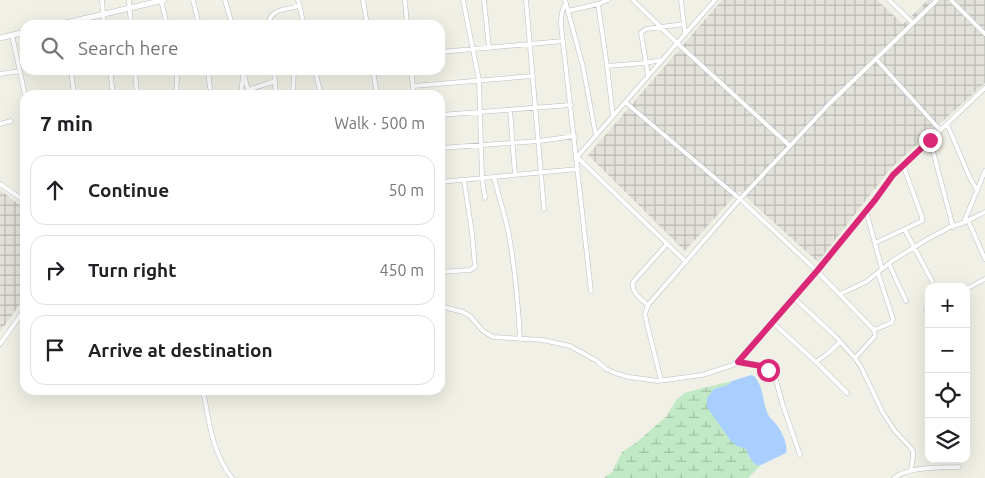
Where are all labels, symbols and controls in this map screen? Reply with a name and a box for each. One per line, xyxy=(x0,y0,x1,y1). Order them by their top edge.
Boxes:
search box xyxy=(20,20,445,75)
icon: search xyxy=(38,34,66,62)
text: Search here xyxy=(78,37,178,59)
text: 7 min xyxy=(40,111,93,135)
text: Walk · 500 m xyxy=(334,114,425,132)
route end xyxy=(919,129,942,152)
icon: ahead xyxy=(41,176,69,204)
text: Continue xyxy=(88,179,169,201)
text: 50 m xyxy=(388,181,424,199)
icon: right xyxy=(41,256,69,284)
text: Turn right xyxy=(88,259,176,281)
text: 450 m xyxy=(379,261,424,279)
map controls xyxy=(925,283,970,463)
button: + xyxy=(925,283,970,328)
button: − xyxy=(925,328,970,373)
icon: arrive xyxy=(41,336,69,364)
text: Arrive at destination xyxy=(88,339,273,361)
route start xyxy=(757,359,780,382)
button: locate xyxy=(925,373,970,418)
button: layers xyxy=(925,418,970,463)

